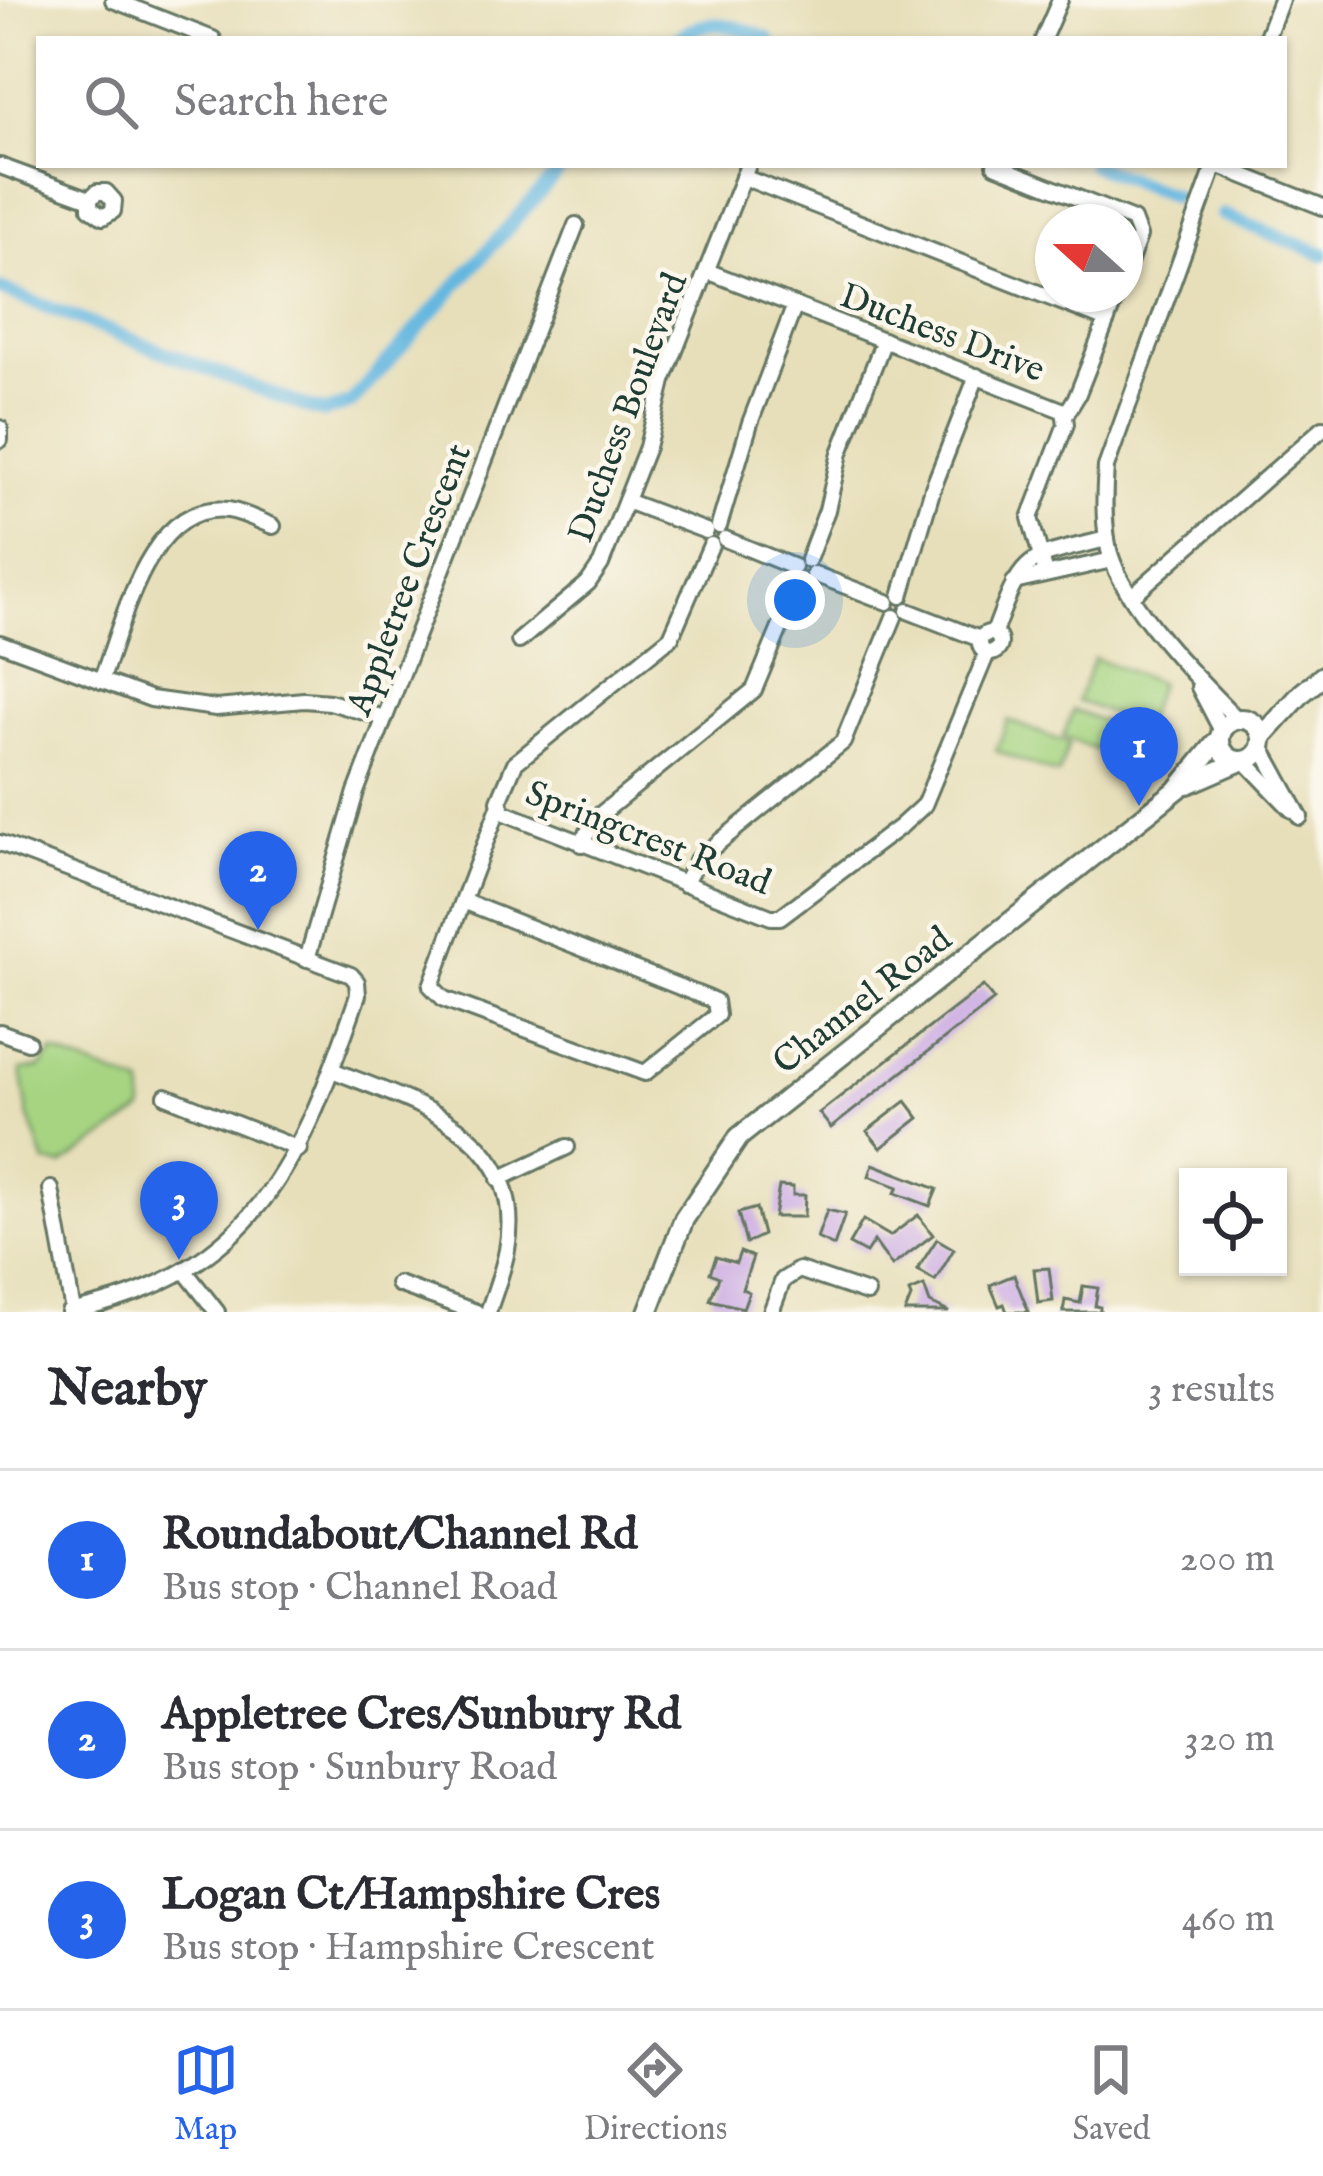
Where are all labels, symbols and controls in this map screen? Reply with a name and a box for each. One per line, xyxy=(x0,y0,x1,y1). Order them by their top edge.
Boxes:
search box xyxy=(36,36,1287,168)
icon: search xyxy=(78,69,144,135)
text: Search here xyxy=(174,74,388,131)
north arrow xyxy=(1035,204,1143,312)
street label: Duchess Boulevard xyxy=(559,266,699,549)
street label: Duchess Drive xyxy=(833,274,1051,394)
street label: Appletree Crescent xyxy=(336,438,483,723)
your location xyxy=(765,570,825,630)
pin: 1 xyxy=(1100,707,1178,806)
street label: Springcrest Road xyxy=(519,771,778,907)
pin: 2 xyxy=(219,831,297,930)
street label: Channel Road xyxy=(764,917,962,1085)
pin: 3 xyxy=(140,1161,218,1260)
map controls xyxy=(1179,1168,1287,1276)
button: locate xyxy=(1179,1168,1287,1276)
text: Nearby xyxy=(48,1358,207,1423)
text: 3 results xyxy=(1148,1366,1275,1415)
text: Roundabout/Channel Rd xyxy=(162,1507,637,1564)
text: 1 xyxy=(80,1535,94,1584)
text: 200 m xyxy=(1180,1535,1275,1584)
text: Bus stop · Channel Road xyxy=(162,1564,557,1613)
text: Appletree Cres/Sunbury Rd xyxy=(162,1687,681,1744)
text: 2 xyxy=(78,1715,96,1764)
text: 320 m xyxy=(1184,1715,1275,1764)
text: Bus stop · Sunbury Road xyxy=(162,1744,557,1793)
text: Logan Ct/Hampshire Cres xyxy=(162,1867,660,1924)
text: 3 xyxy=(80,1895,94,1944)
text: 460 m xyxy=(1182,1895,1275,1944)
text: Bus stop · Hampshire Crescent xyxy=(162,1924,655,1973)
tab: Map xyxy=(173,2037,239,2151)
tab: Directions xyxy=(584,2037,727,2151)
tab: Saved xyxy=(1072,2037,1150,2151)

